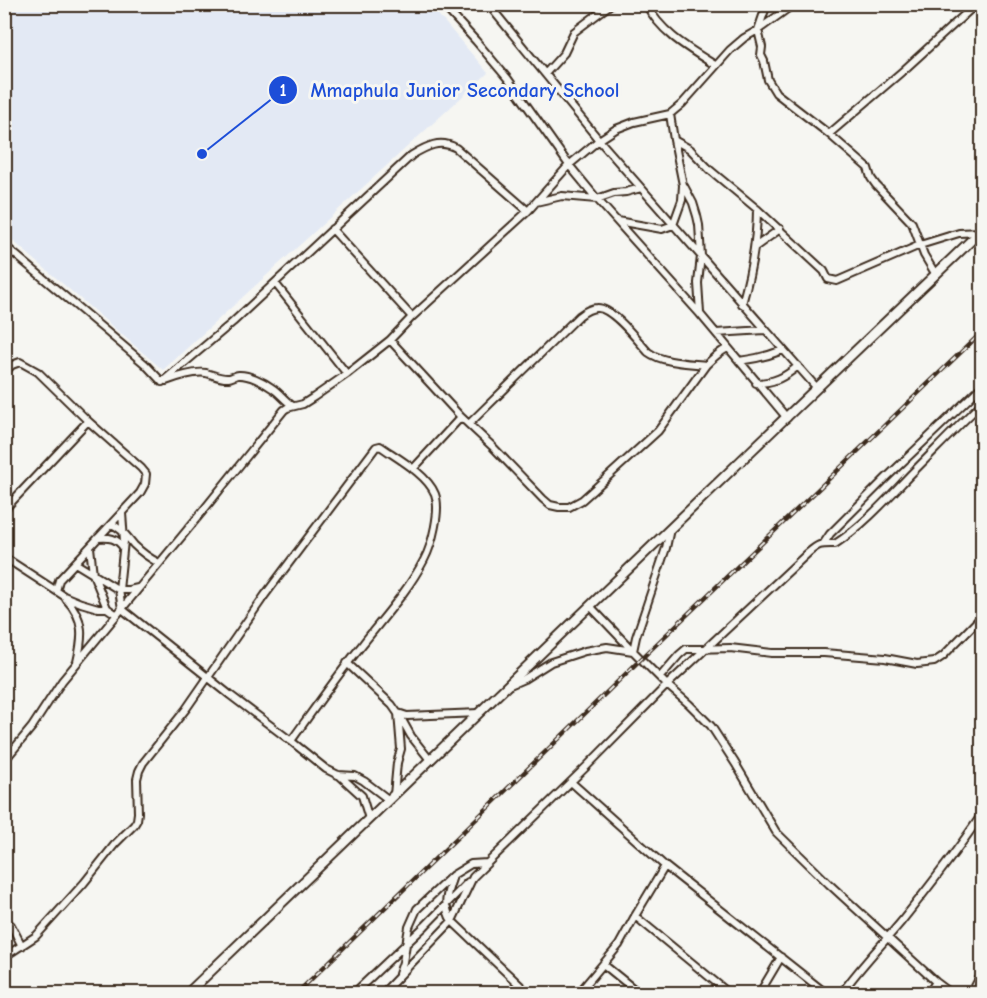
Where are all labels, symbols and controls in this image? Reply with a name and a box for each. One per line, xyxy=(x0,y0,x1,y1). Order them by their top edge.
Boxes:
callout: Mmaphula Junior Secondary School xyxy=(268,71,631,109)
text: Mmaphula Junior Secondary School xyxy=(310,79,620,102)
text: 1 xyxy=(279,80,287,101)

